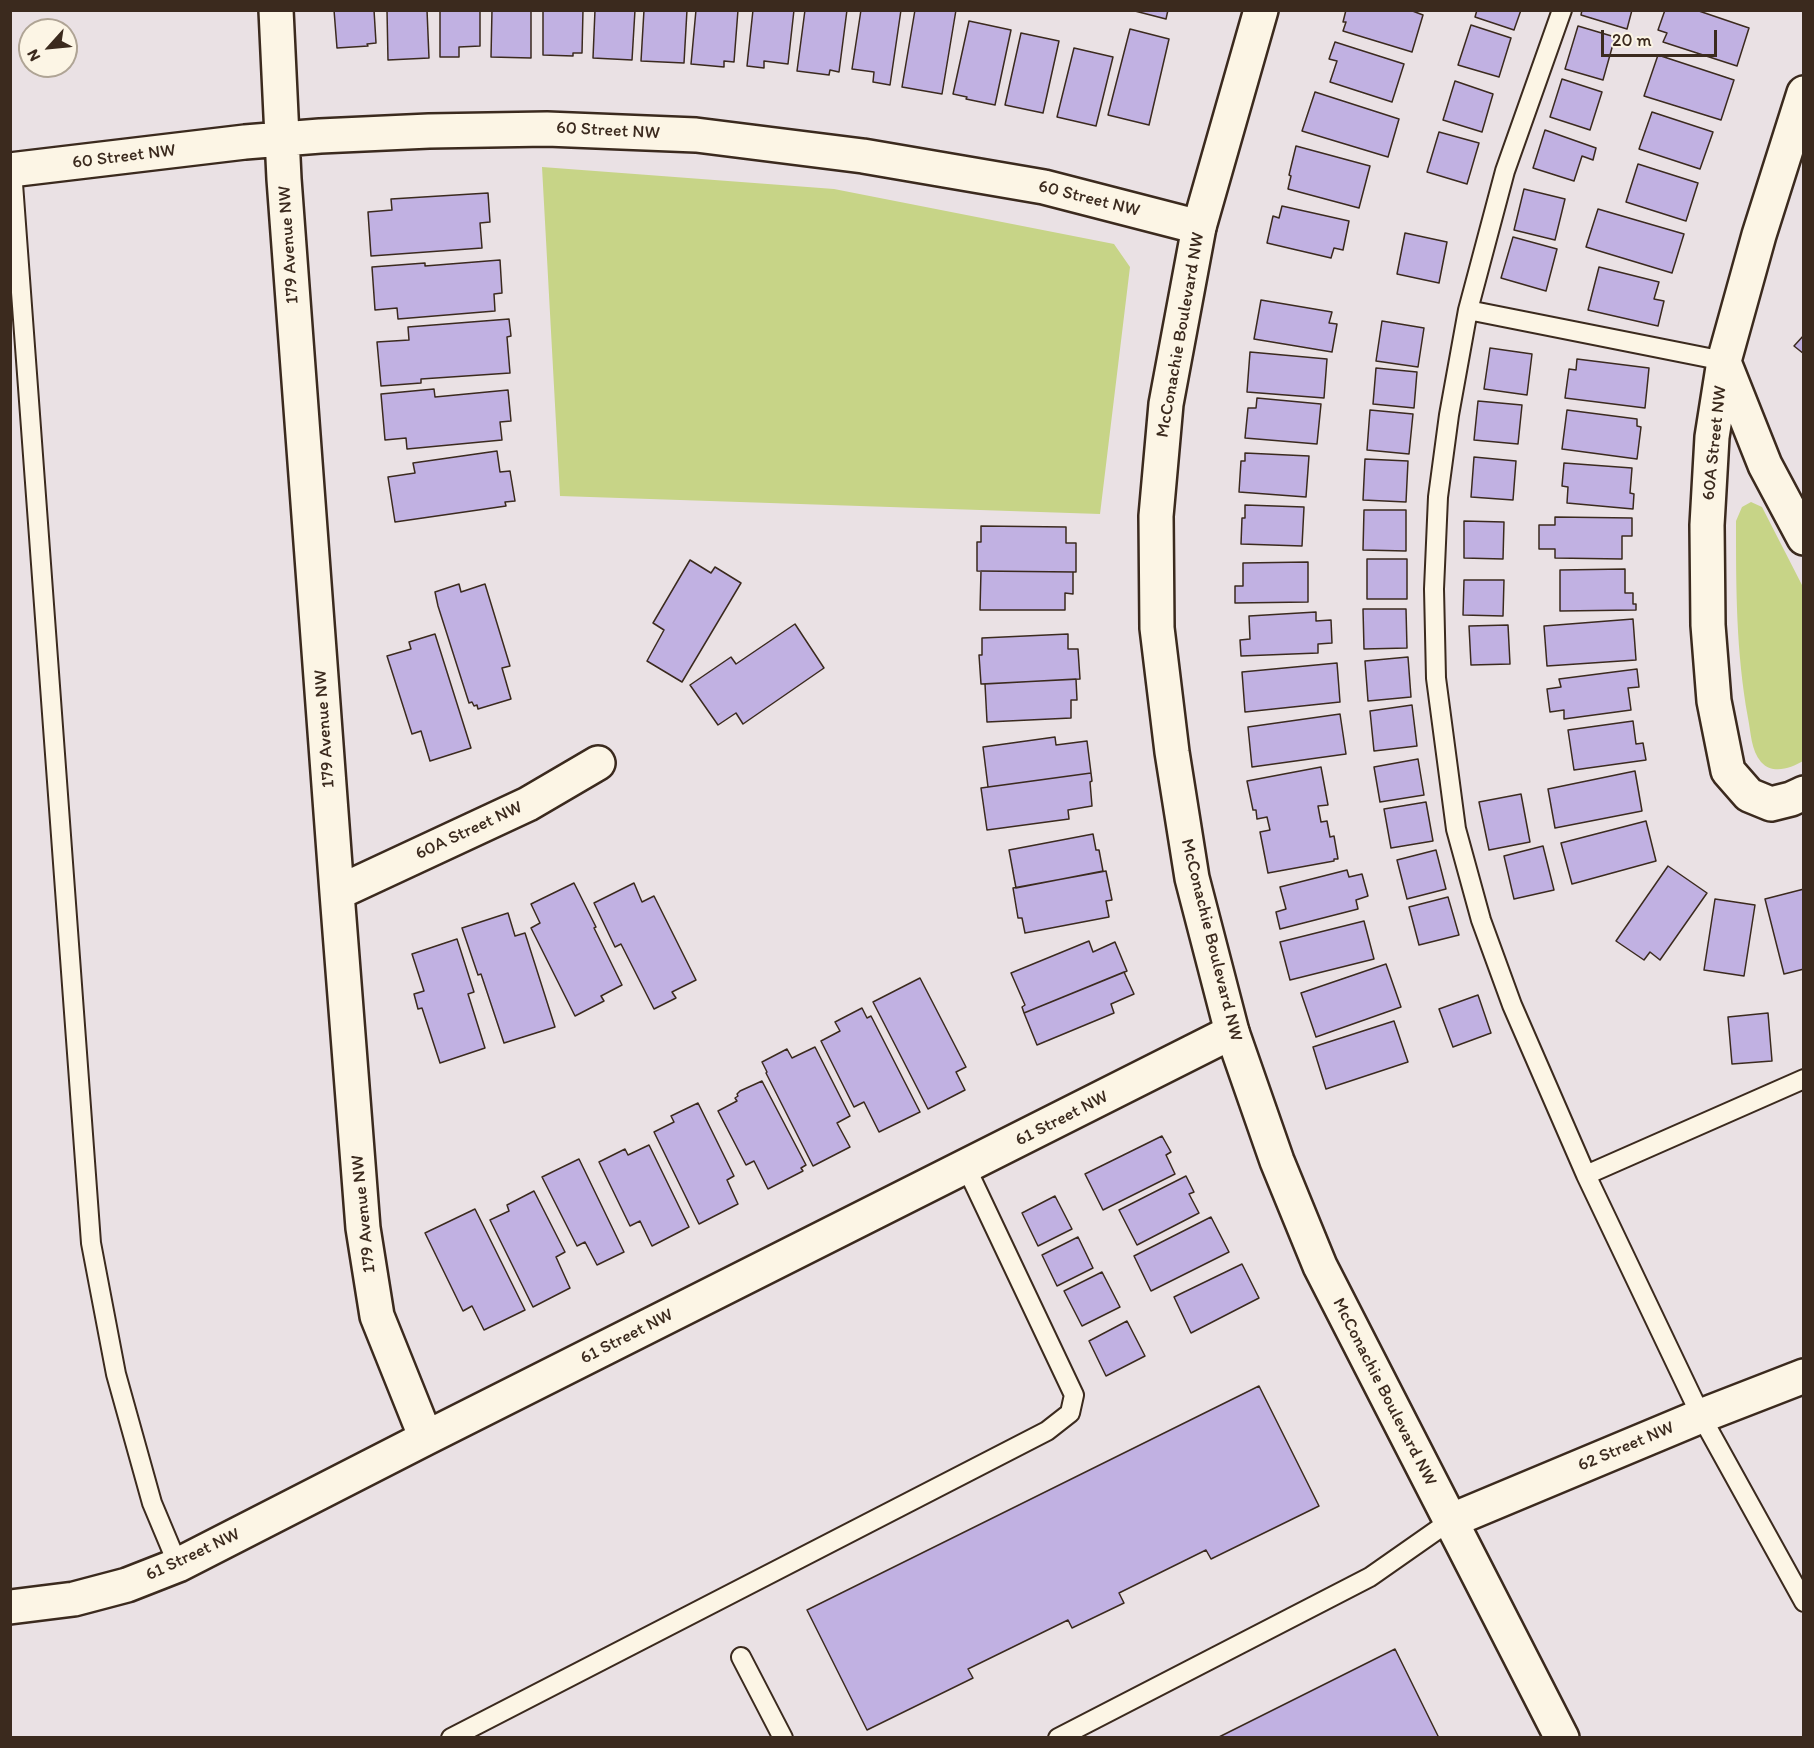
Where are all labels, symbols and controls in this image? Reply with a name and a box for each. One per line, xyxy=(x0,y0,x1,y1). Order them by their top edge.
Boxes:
north arrow xyxy=(18,18,78,78)
scale bar xyxy=(1604,18,1720,56)
text: 20 m xyxy=(1612,29,1652,51)
text: N xyxy=(22,46,44,65)
street label: 60 Street NW xyxy=(556,117,660,145)
street label: 60 Street NW xyxy=(71,140,177,174)
street label: 60 Street NW xyxy=(1036,176,1142,222)
street label: 179 Avenue NW xyxy=(274,185,304,305)
street label: McConachie Boulevard NW xyxy=(1152,231,1210,439)
street label: 60A Street NW xyxy=(1698,385,1732,501)
street label: 179 Avenue NW xyxy=(310,669,340,789)
street label: 60A Street NW xyxy=(412,797,526,865)
street label: McConachie Boulevard NW xyxy=(1175,836,1247,1044)
street label: 61 Street NW xyxy=(1012,1086,1112,1152)
street label: 179 Avenue NW xyxy=(347,1154,381,1274)
street label: McConachie Boulevard NW xyxy=(1327,1294,1441,1490)
street label: 61 Street NW xyxy=(577,1304,677,1370)
street label: 62 Street NW xyxy=(1575,1417,1677,1477)
street label: 61 Street NW xyxy=(143,1524,243,1586)

